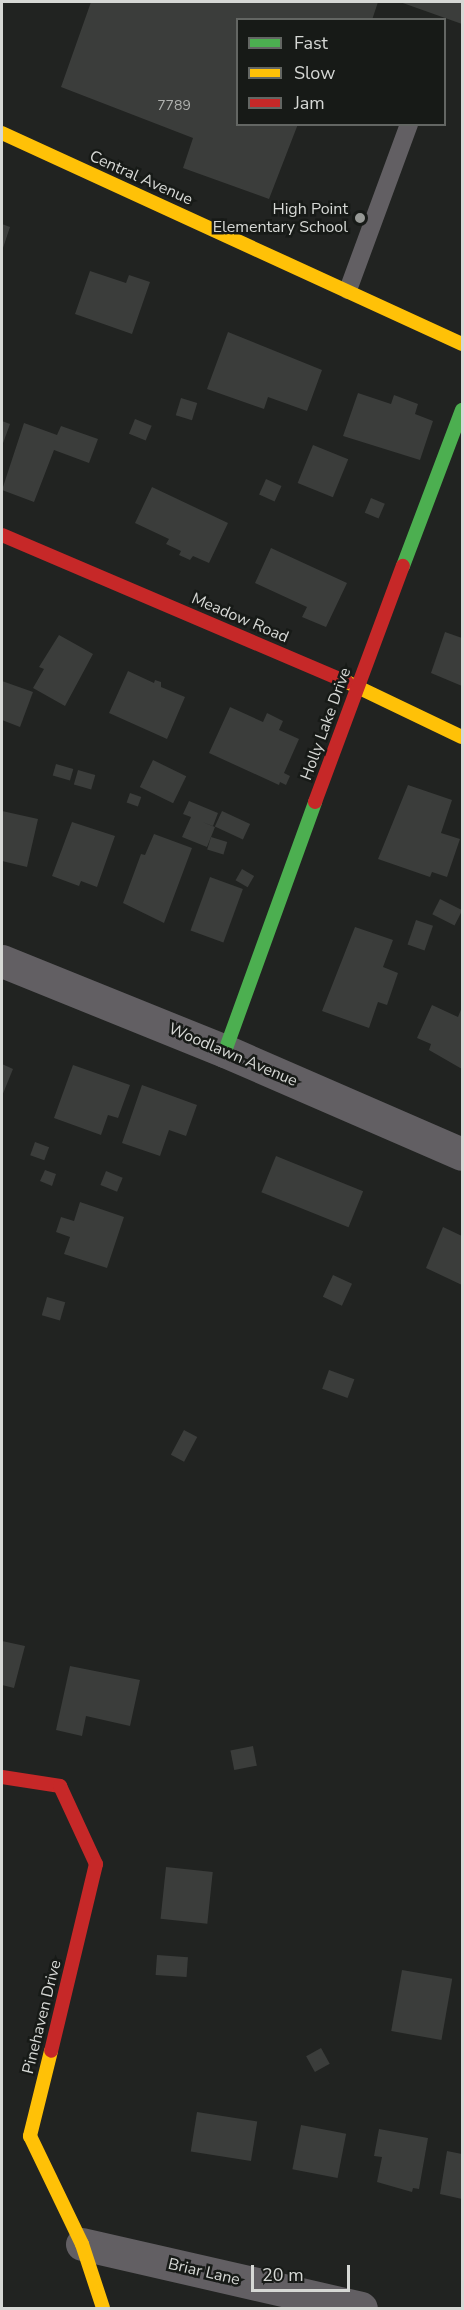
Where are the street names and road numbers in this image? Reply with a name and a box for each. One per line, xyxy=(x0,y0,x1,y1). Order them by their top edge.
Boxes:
street label: Central Avenue xyxy=(86,147,196,209)
street label: Meadow Road xyxy=(189,589,291,647)
street label: Holly Lake Drive xyxy=(297,665,355,783)
street label: Woodlawn Avenue xyxy=(166,1019,300,1091)
street label: Pinehaven Drive xyxy=(19,1958,65,2076)
street label: Briar Lane xyxy=(166,2254,242,2290)

